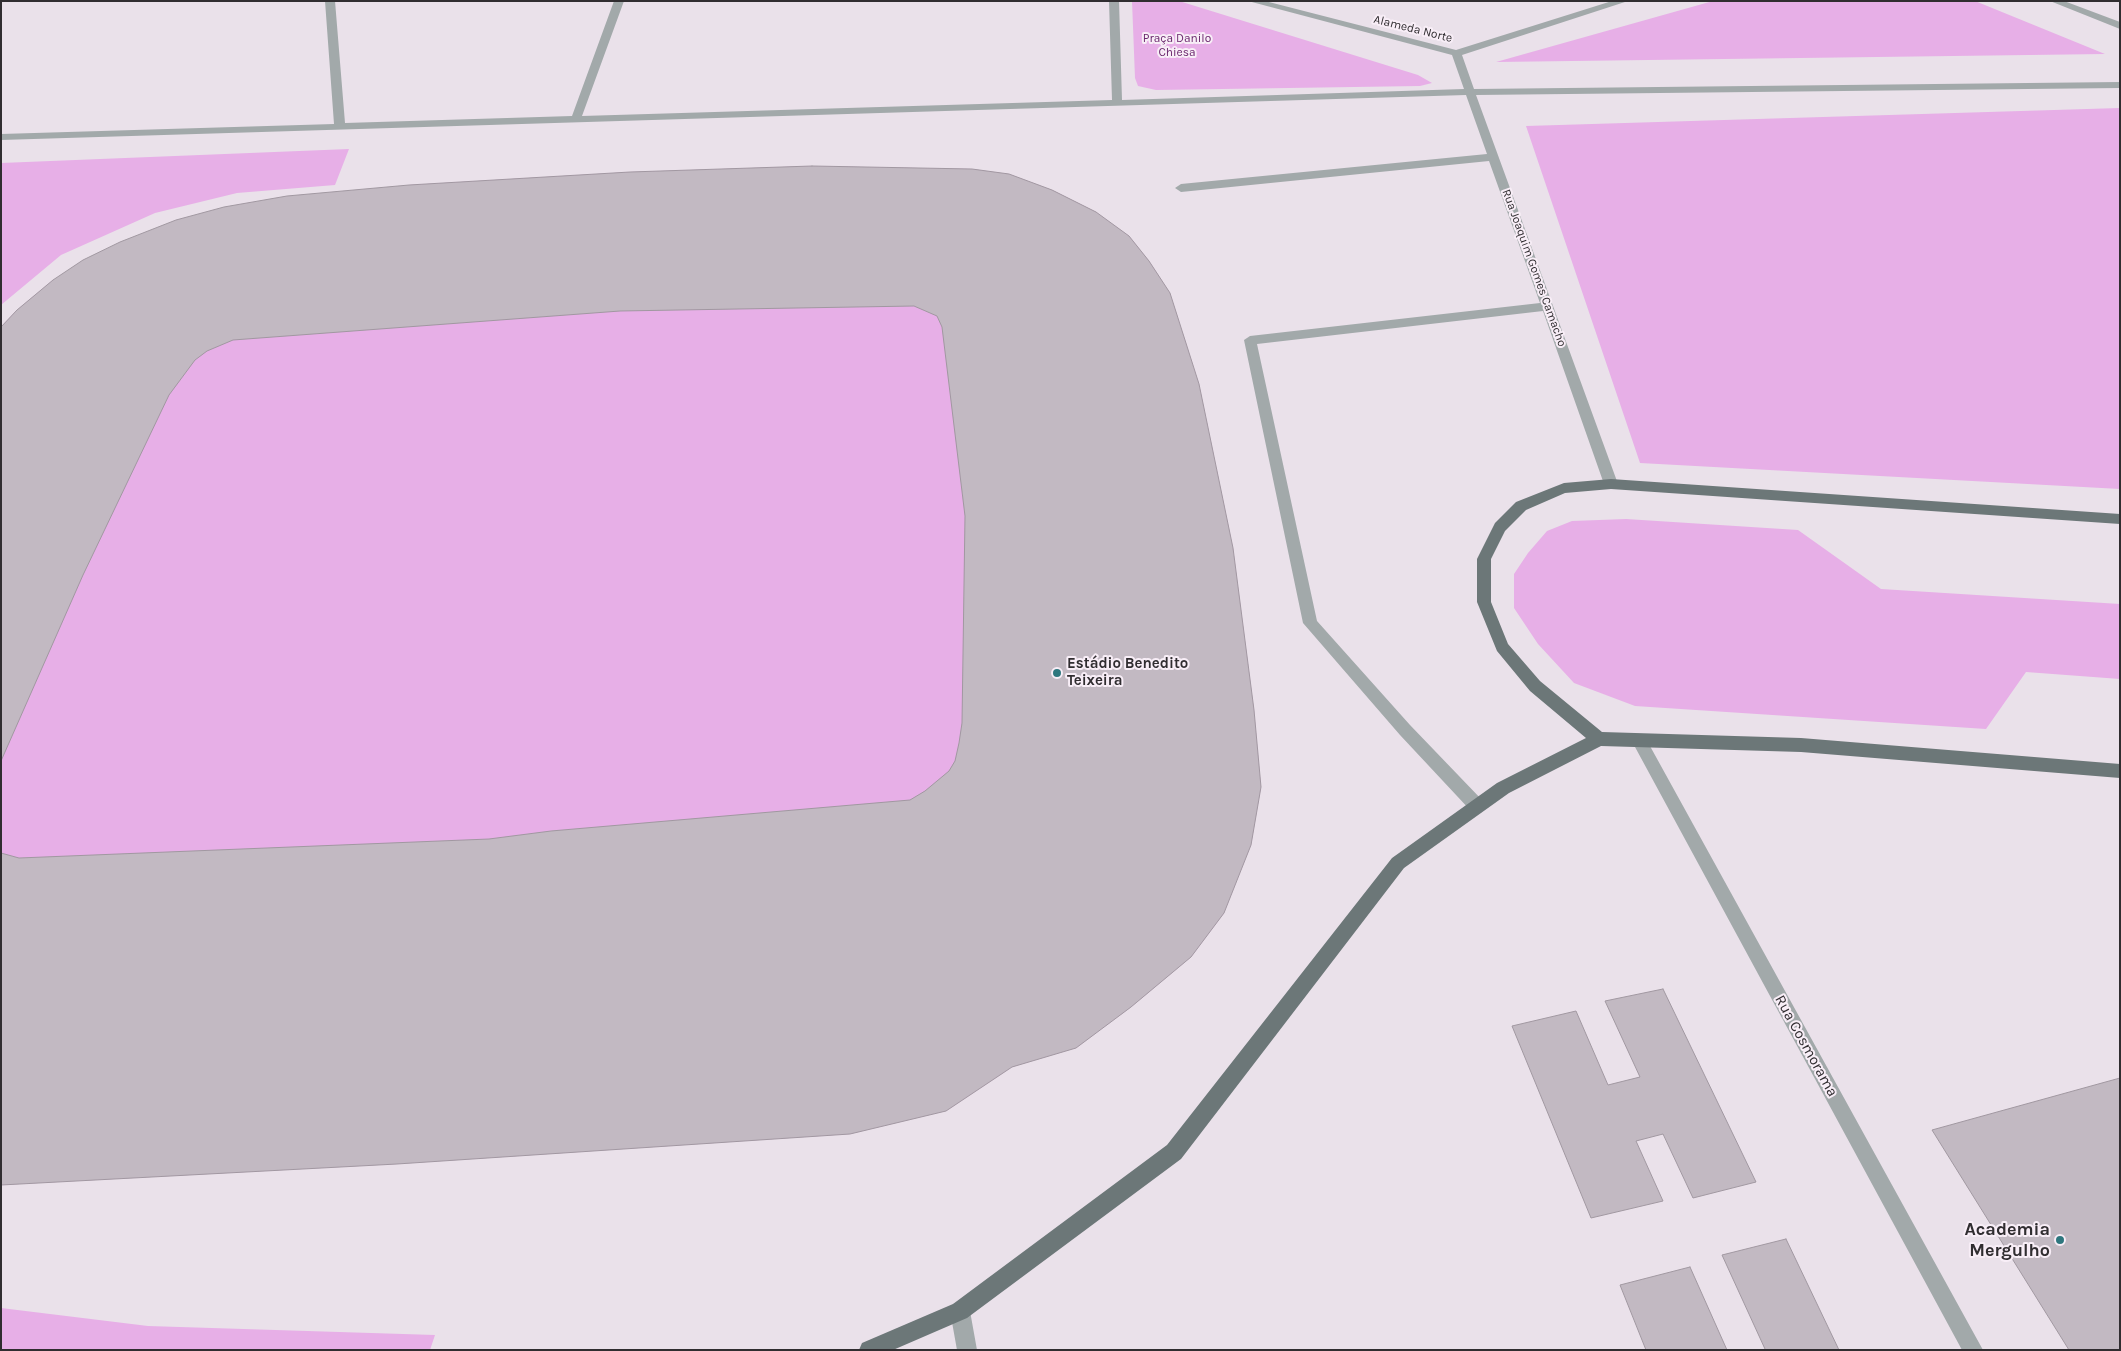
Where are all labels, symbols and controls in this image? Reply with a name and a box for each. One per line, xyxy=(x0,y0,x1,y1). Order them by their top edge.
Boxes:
street label: Alameda Norte xyxy=(1372,12,1454,46)
park label: Praça Danilo Chiesa xyxy=(1143,32,1211,60)
street label: Rua Joaquim Gomes Camacho xyxy=(1499,187,1569,349)
place label: Estádio Benedito Teixeira xyxy=(1067,655,1188,690)
marker: Estádio Benedito Teixeira xyxy=(1051,667,1063,679)
street label: Rua Cosmorama xyxy=(1771,992,1841,1100)
place label: Academia Mergulho xyxy=(1965,1219,2050,1262)
marker: Academia Mergulho xyxy=(2054,1234,2066,1246)

